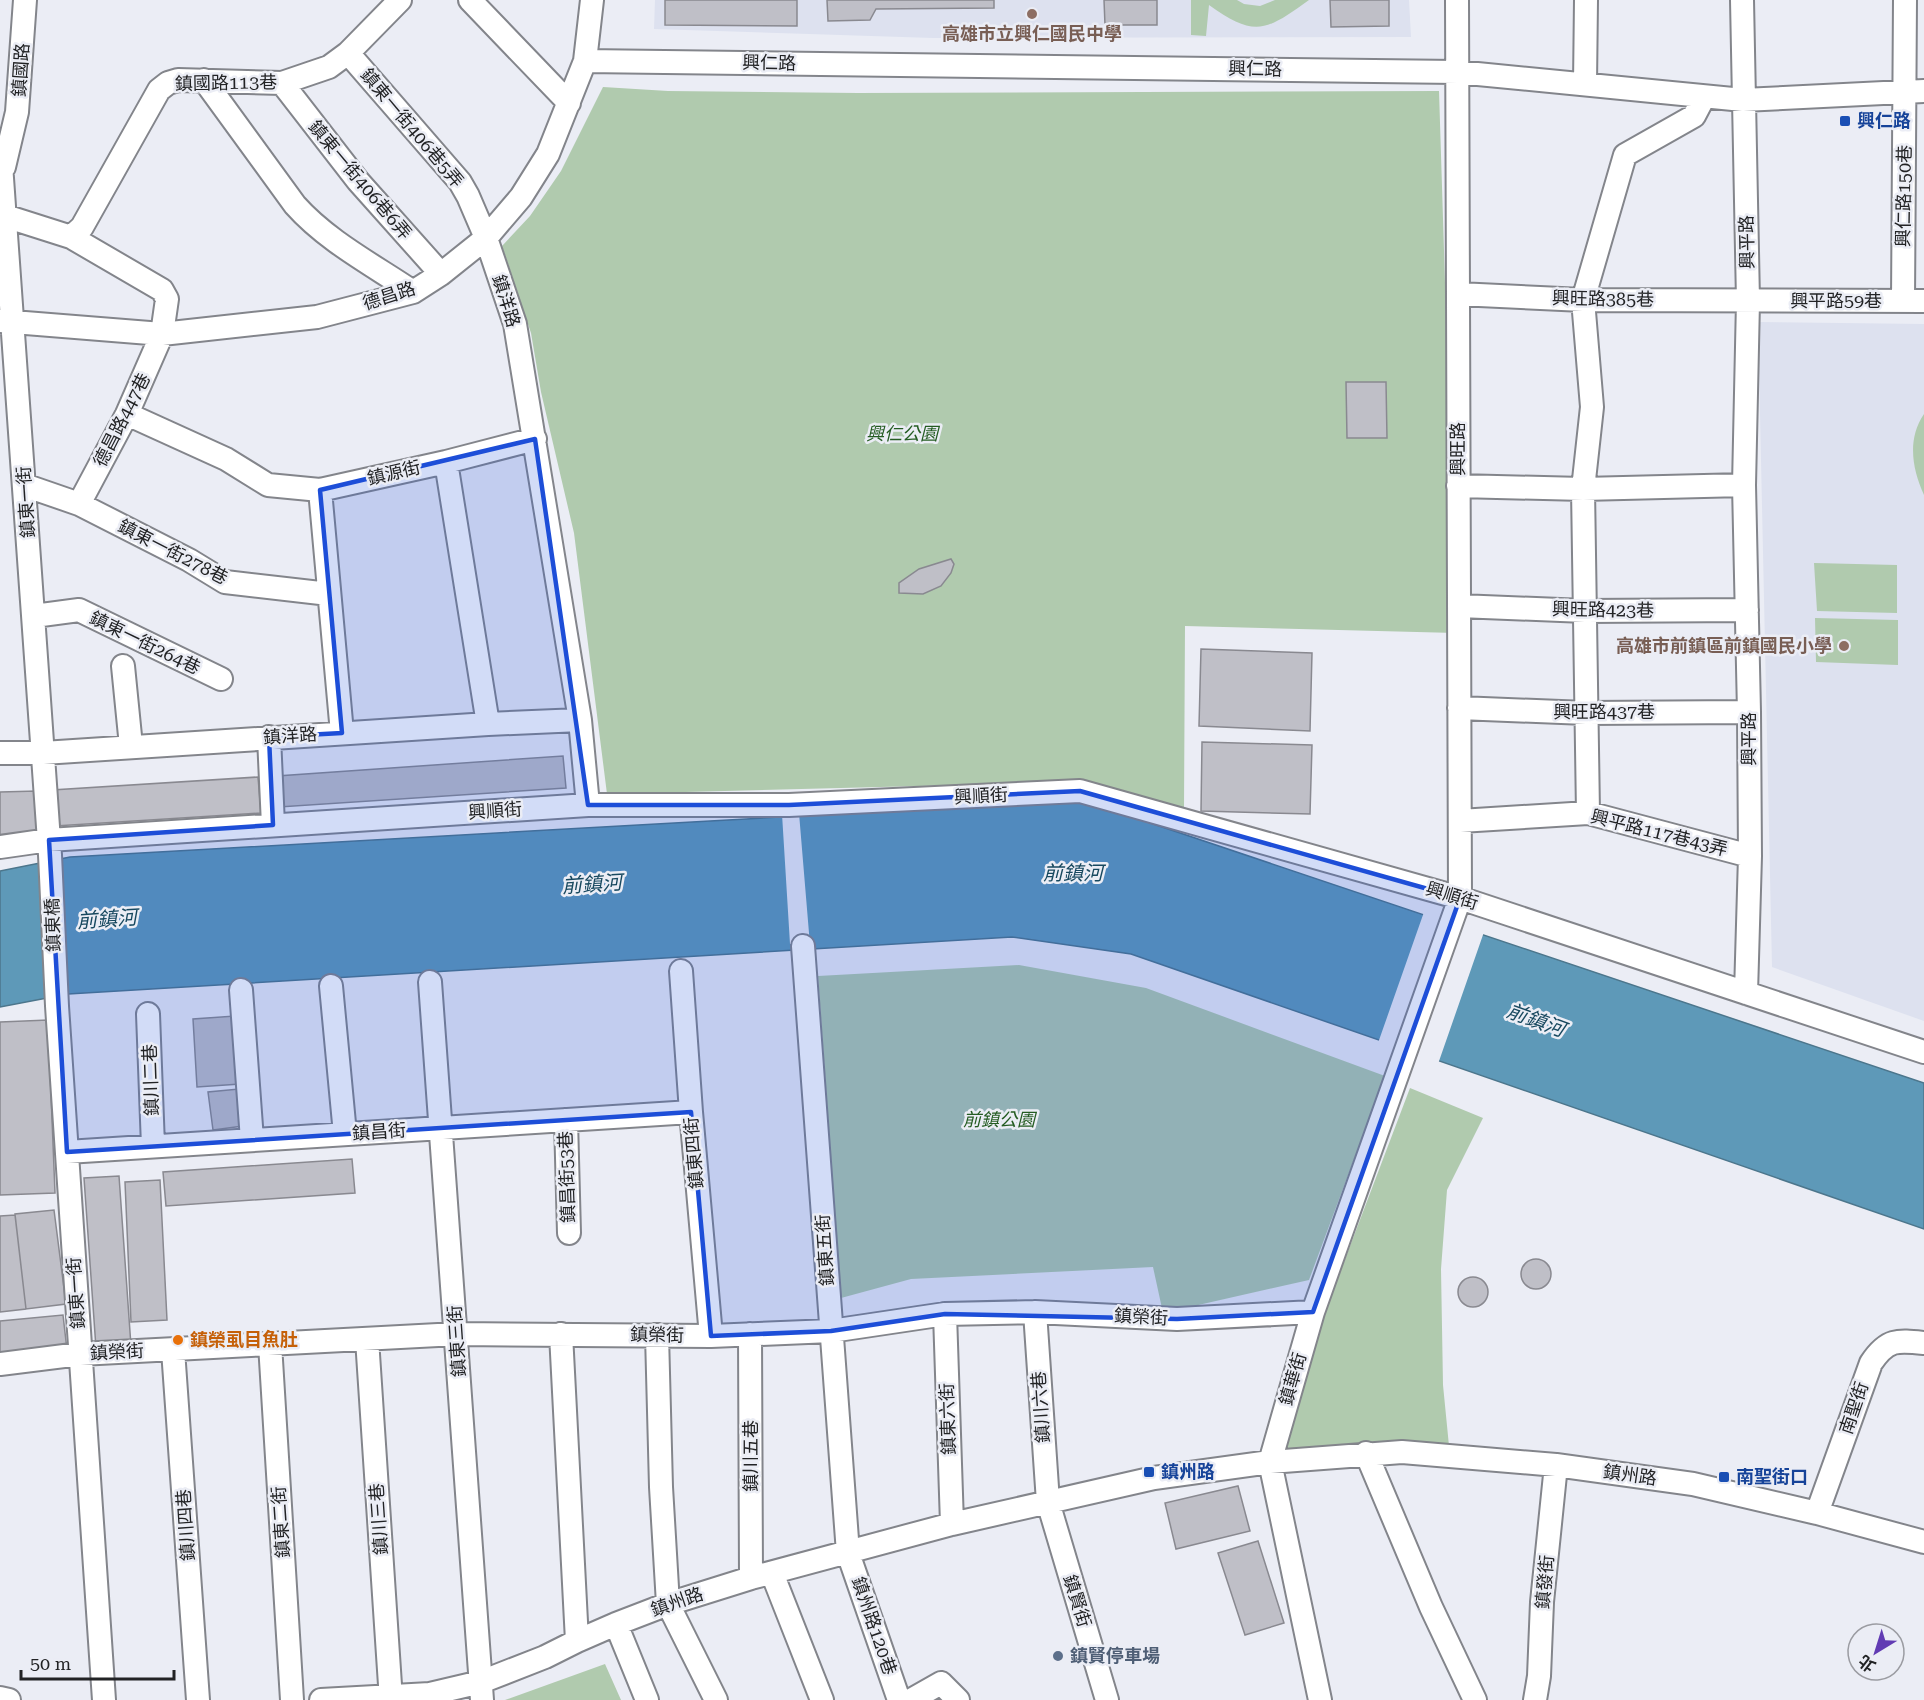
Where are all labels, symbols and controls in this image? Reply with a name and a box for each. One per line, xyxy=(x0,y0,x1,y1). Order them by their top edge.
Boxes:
marker: 高雄市立興仁國民中學 xyxy=(1025,7,1039,21)
place label: 高雄市立興仁國民中學 xyxy=(942,23,1122,44)
street label: 鎮國路 xyxy=(8,42,33,98)
street label: 興仁路 xyxy=(742,52,796,73)
street label: 興仁路 xyxy=(1228,58,1282,79)
street label: 鎮東一街406巷5弄 xyxy=(357,64,468,191)
street label: 鎮國路113巷 xyxy=(175,71,277,94)
place label: 興仁路 xyxy=(1857,110,1911,131)
marker: 興仁路 xyxy=(1838,114,1852,128)
street label: 鎮東一街406巷6弄 xyxy=(305,116,416,243)
street label: 興仁路150巷 xyxy=(1892,145,1915,247)
street label: 興平路 xyxy=(1736,215,1757,269)
street label: 鎮洋路 xyxy=(489,272,524,330)
street label: 德昌路 xyxy=(360,277,418,314)
street label: 興旺路385巷 xyxy=(1552,287,1654,310)
street label: 興平路59巷 xyxy=(1790,290,1882,311)
street label: 德昌路447巷 xyxy=(89,369,154,470)
street label: 興旺路 xyxy=(1447,422,1468,476)
park label: 興仁公園 xyxy=(866,423,941,444)
street label: 鎮源街 xyxy=(365,456,423,489)
street label: 鎮東一街 xyxy=(13,465,38,539)
street label: 鎮東一街278巷 xyxy=(115,515,232,588)
street label: 興旺路423巷 xyxy=(1552,598,1654,621)
street label: 鎮東一街264巷 xyxy=(87,607,204,678)
place label: 高雄市前鎮區前鎮國民小學 xyxy=(1616,635,1832,656)
marker: 高雄市前鎮區前鎮國民小學 xyxy=(1837,639,1851,653)
street label: 興旺路437巷 xyxy=(1553,701,1655,722)
street label: 興平路 xyxy=(1738,712,1759,766)
street label: 鎮洋路 xyxy=(262,723,318,748)
street label: 興順街 xyxy=(953,784,1008,807)
street label: 興順街 xyxy=(467,798,523,823)
street label: 興平路117巷43弄 xyxy=(1588,805,1730,860)
water label: 前鎮河 xyxy=(1043,861,1107,885)
water label: 前鎮河 xyxy=(561,870,627,898)
street label: 興順街 xyxy=(1423,878,1481,913)
street label: 鎮東橋 xyxy=(41,898,64,952)
water label: 前鎮河 xyxy=(76,905,142,933)
water label: 前鎮河 xyxy=(1504,998,1572,1043)
street label: 鎮川二巷 xyxy=(139,1044,162,1116)
park label: 前鎮公園 xyxy=(963,1109,1038,1130)
street label: 鎮東四街 xyxy=(680,1116,707,1190)
street label: 鎮昌街 xyxy=(351,1119,407,1144)
street label: 鎮昌街53巷 xyxy=(554,1131,579,1223)
street label: 鎮東五街 xyxy=(812,1213,837,1287)
street label: 鎮東一街 xyxy=(63,1256,88,1330)
street label: 鎮東三街 xyxy=(444,1304,469,1378)
street label: 鎮榮街 xyxy=(1114,1305,1169,1328)
street label: 鎮榮街 xyxy=(630,1324,684,1345)
place label: 鎮榮虱目魚肚 xyxy=(190,1329,298,1350)
marker: 鎮榮虱目魚肚 xyxy=(171,1333,185,1347)
street label: 鎮榮街 xyxy=(89,1340,144,1363)
street label: 鎮華街 xyxy=(1275,1350,1310,1408)
street label: 鎮川六巷 xyxy=(1028,1370,1053,1444)
street label: 南聖街 xyxy=(1835,1379,1872,1437)
street label: 鎮東六街 xyxy=(936,1383,959,1455)
street label: 鎮川五巷 xyxy=(740,1420,761,1492)
street label: 鎮州路 xyxy=(1602,1460,1658,1489)
place label: 鎮州路 xyxy=(1161,1461,1215,1482)
marker: 鎮州路 xyxy=(1142,1465,1156,1479)
place label: 南聖街口 xyxy=(1736,1466,1808,1487)
marker: 南聖街口 xyxy=(1717,1470,1731,1484)
street label: 鎮川三巷 xyxy=(366,1482,391,1556)
street label: 鎮東二街 xyxy=(268,1485,293,1559)
street label: 鎮川四巷 xyxy=(173,1488,198,1562)
street label: 鎮發街 xyxy=(1532,1554,1557,1610)
street label: 鎮賢街 xyxy=(1060,1572,1095,1630)
street label: 鎮州路120巷 xyxy=(848,1574,901,1678)
street label: 鎮州路 xyxy=(648,1583,706,1620)
north arrow xyxy=(1846,1622,1906,1682)
scale bar xyxy=(21,1643,174,1681)
place label: 鎮賢停車場 xyxy=(1070,1645,1160,1666)
marker: 鎮賢停車場 xyxy=(1051,1649,1065,1663)
text: 北 xyxy=(1855,1651,1879,1676)
text: 50 m xyxy=(30,1653,71,1674)

